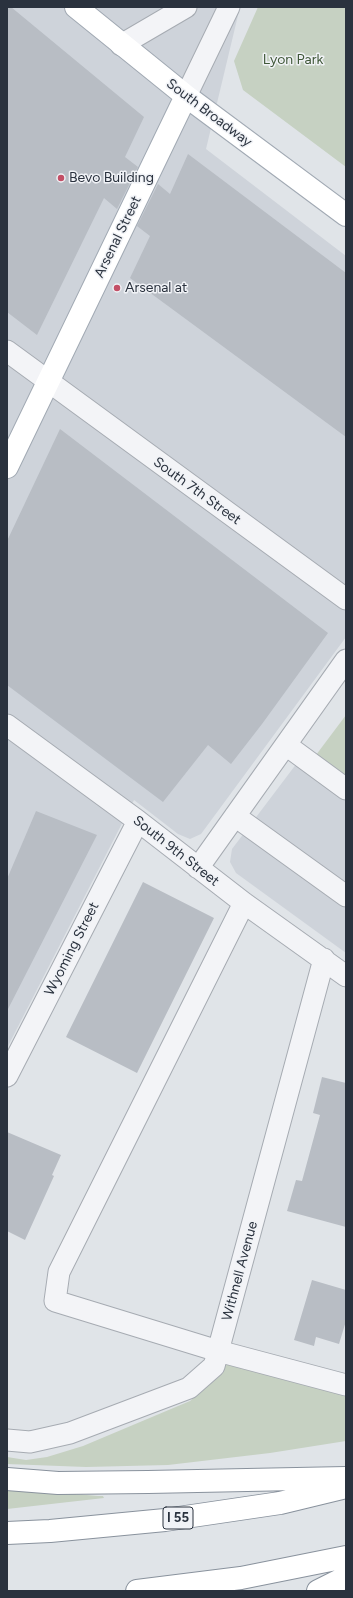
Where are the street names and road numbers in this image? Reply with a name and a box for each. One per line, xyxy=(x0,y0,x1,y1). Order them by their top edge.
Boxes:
street label: South Broadway xyxy=(163,75,255,151)
street label: Arsenal Street xyxy=(91,193,145,281)
street label: South 7th Street xyxy=(150,454,244,528)
street label: South 9th Street xyxy=(130,812,222,890)
street label: Wyoming Street xyxy=(41,899,103,999)
street label: Withnell Avenue xyxy=(219,1219,261,1323)
road number: I 55 xyxy=(163,1507,193,1529)

